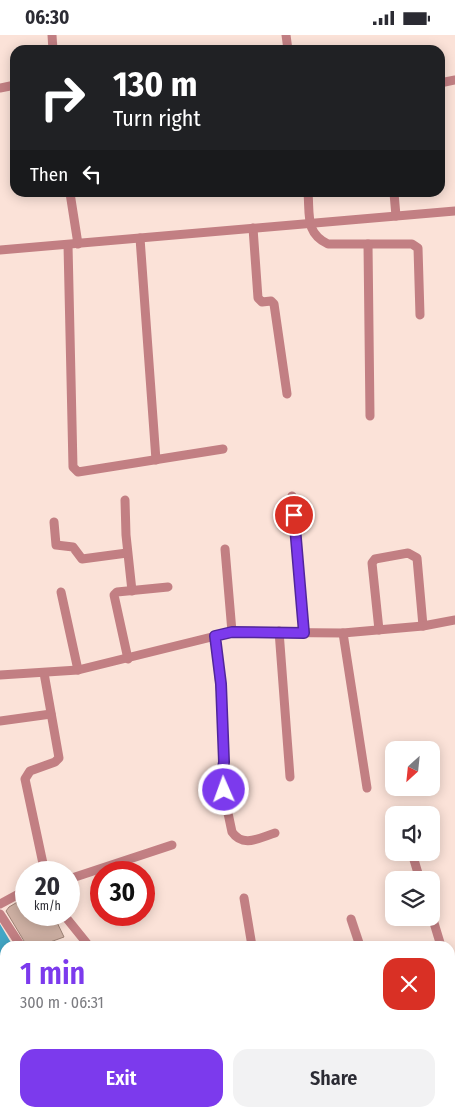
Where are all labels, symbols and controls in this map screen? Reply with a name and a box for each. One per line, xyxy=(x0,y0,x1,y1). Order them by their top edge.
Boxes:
text: 06:30 xyxy=(25,6,69,29)
text: 130 m xyxy=(113,63,197,105)
icon: right xyxy=(30,65,95,130)
text: Turn right xyxy=(113,105,201,132)
icon: left xyxy=(78,160,106,188)
text: Then xyxy=(30,163,68,186)
pin xyxy=(273,494,315,536)
icon: arrive xyxy=(280,501,308,529)
north arrow xyxy=(385,741,440,796)
map controls xyxy=(385,741,440,926)
position arrow xyxy=(197,763,249,815)
button: sound xyxy=(385,806,440,861)
speed limit sign: 30 xyxy=(90,861,155,926)
button: layers xyxy=(385,871,440,926)
text: 20 xyxy=(35,872,60,902)
text: km/h xyxy=(34,899,61,913)
text: 1 min xyxy=(20,956,85,992)
button: close xyxy=(383,958,435,1010)
text: 300 m · 06:31 xyxy=(20,993,104,1012)
button: Exit xyxy=(20,1049,223,1107)
button: Share xyxy=(233,1049,435,1107)

